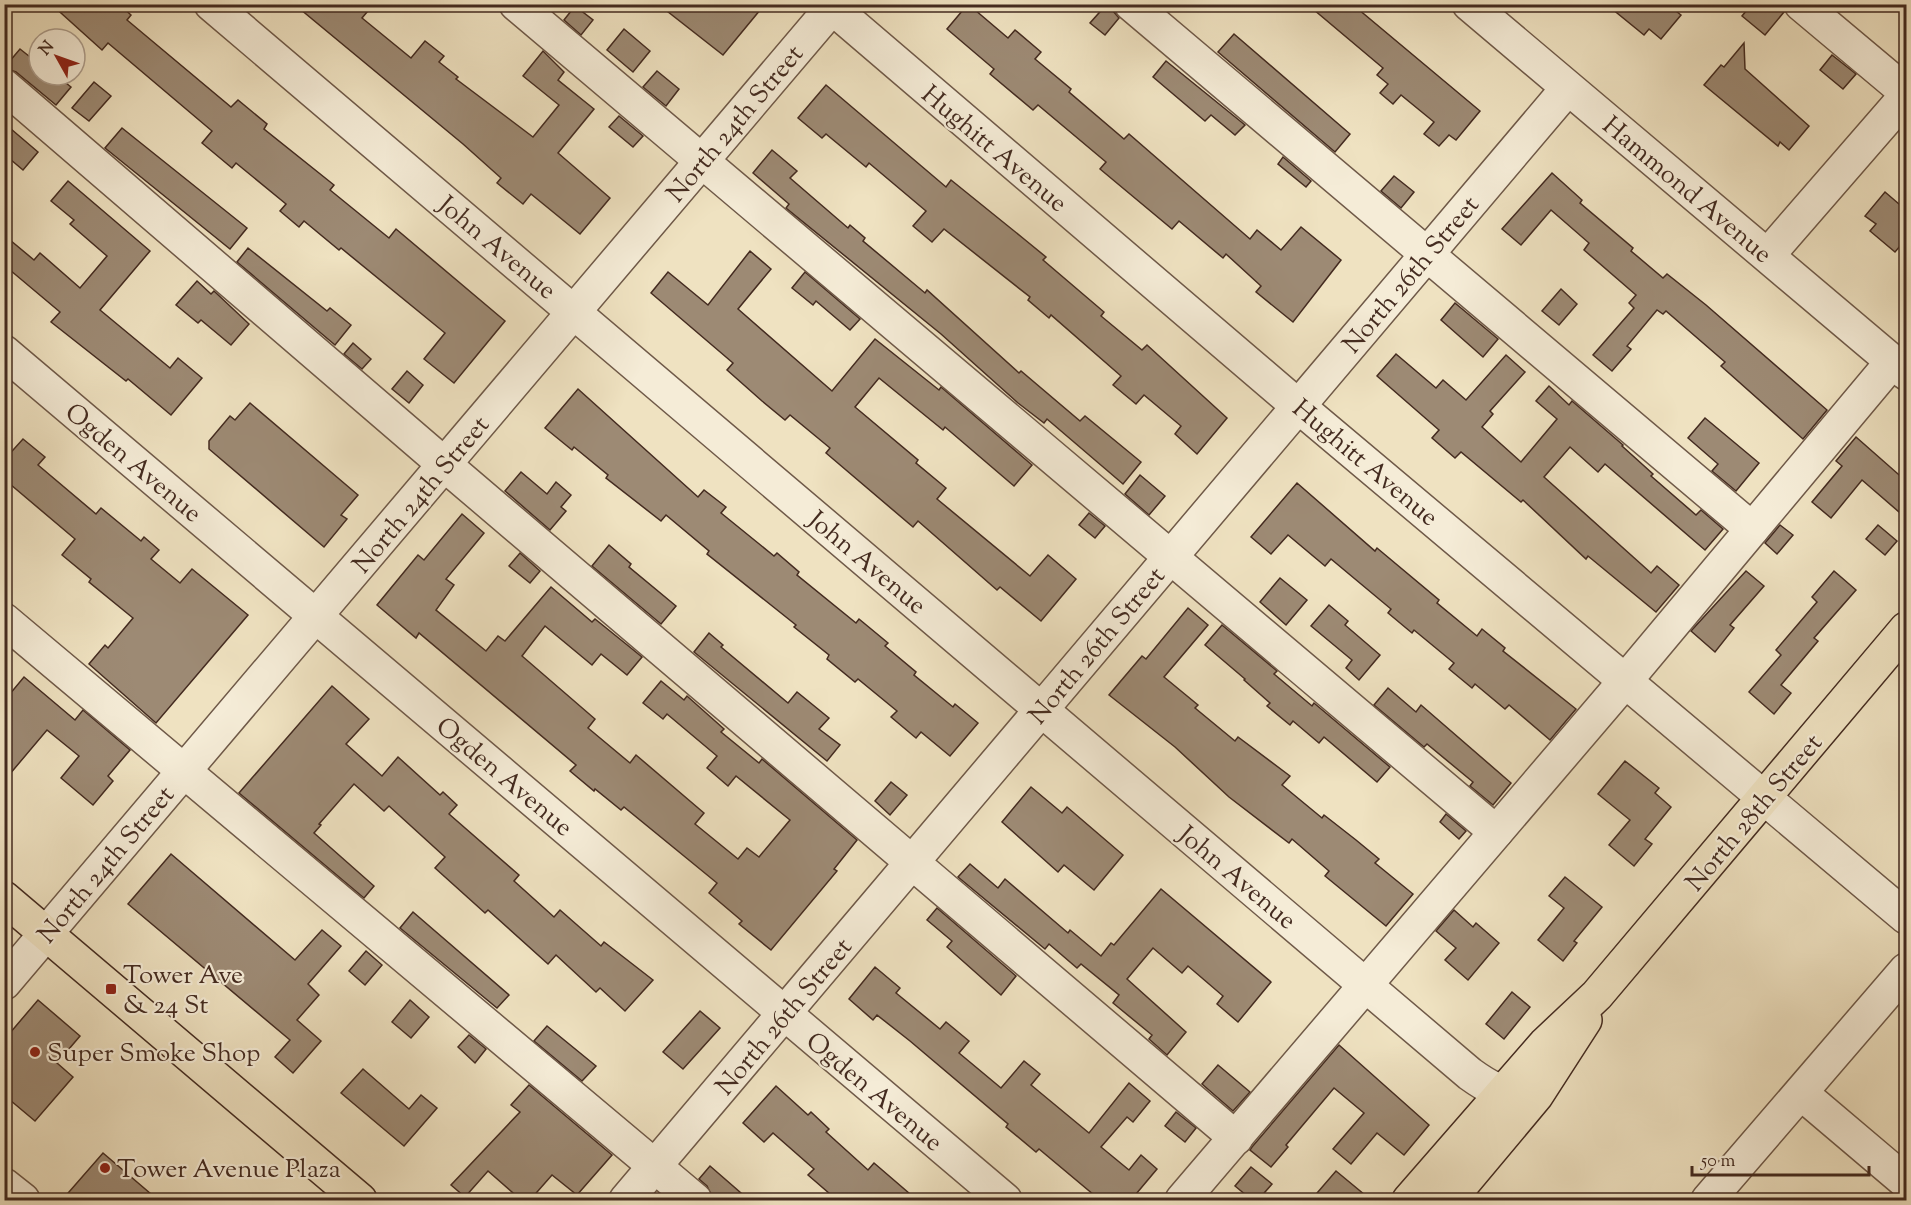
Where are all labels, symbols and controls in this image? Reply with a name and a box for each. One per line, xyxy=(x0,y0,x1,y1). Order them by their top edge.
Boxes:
north arrow xyxy=(27,27,87,87)
text: N xyxy=(35,37,60,61)
street label: North 24th Street xyxy=(659,38,813,212)
street label: Hughitt Avenue xyxy=(912,78,1075,222)
street label: Hammond Avenue xyxy=(1593,109,1779,273)
street label: John Avenue xyxy=(428,187,564,310)
street label: North 26th Street xyxy=(1335,189,1489,363)
street label: Hughitt Avenue xyxy=(1283,392,1446,536)
street label: Ogden Avenue xyxy=(56,395,209,532)
street label: North 24th Street xyxy=(345,409,499,583)
street label: John Avenue xyxy=(798,502,934,625)
street label: North 26th Street xyxy=(1021,560,1175,734)
street label: Ogden Avenue xyxy=(427,709,580,846)
street label: North 28th Street xyxy=(1678,727,1832,901)
street label: North 24th Street xyxy=(30,779,184,953)
street label: John Avenue xyxy=(1168,817,1304,940)
street label: North 26th Street xyxy=(708,931,862,1105)
place label: Tower Ave & 24 St xyxy=(123,958,243,1025)
marker: Tower Ave & 24 St xyxy=(104,982,118,996)
street label: Ogden Avenue xyxy=(797,1024,950,1161)
place label: Super Smoke Shop xyxy=(47,1036,260,1073)
marker: Super Smoke Shop xyxy=(28,1045,42,1059)
scale bar xyxy=(1692,1139,1869,1177)
text: 50 m xyxy=(1700,1149,1736,1175)
place label: Tower Avenue Plaza xyxy=(117,1152,341,1189)
marker: Tower Avenue Plaza xyxy=(98,1161,112,1175)

